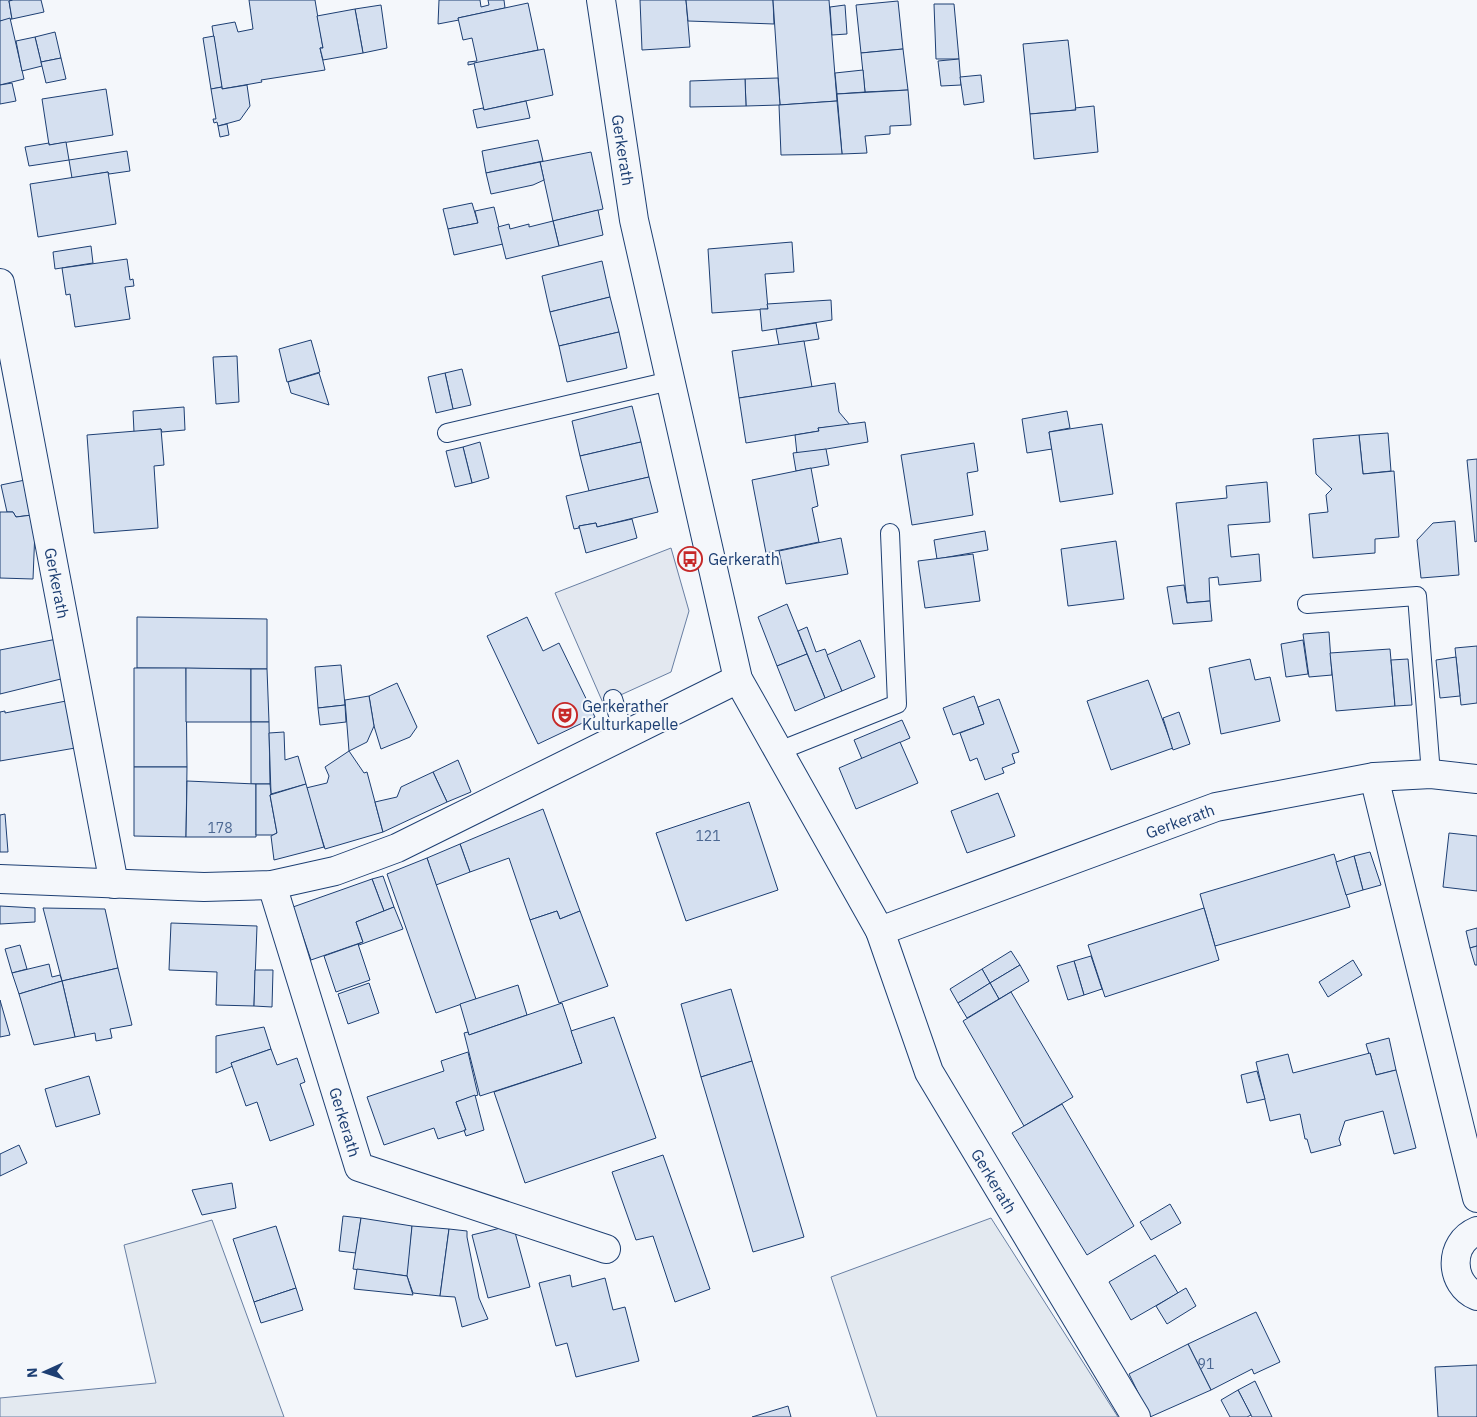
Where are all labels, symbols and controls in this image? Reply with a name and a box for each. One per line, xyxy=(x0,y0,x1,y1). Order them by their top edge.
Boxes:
street label: Gerkerath xyxy=(608,113,638,187)
street label: Gerkerath xyxy=(40,546,74,620)
bus stop icon: Gerkerath xyxy=(677,546,703,572)
place label: Gerkerath xyxy=(708,549,780,569)
place label: Gerkerather Kulturkapelle xyxy=(582,696,679,734)
theatre icon: Gerkerather Kulturkapelle xyxy=(552,702,578,728)
street label: Gerkerath xyxy=(1143,799,1217,843)
house number: 178 xyxy=(207,819,233,837)
house number: 121 xyxy=(695,827,721,845)
street label: Gerkerath xyxy=(325,1085,365,1159)
street label: Gerkerath xyxy=(967,1145,1021,1217)
north arrow xyxy=(20,1347,70,1397)
house number: 91 xyxy=(1198,1355,1214,1373)
text: N xyxy=(23,1367,41,1378)

